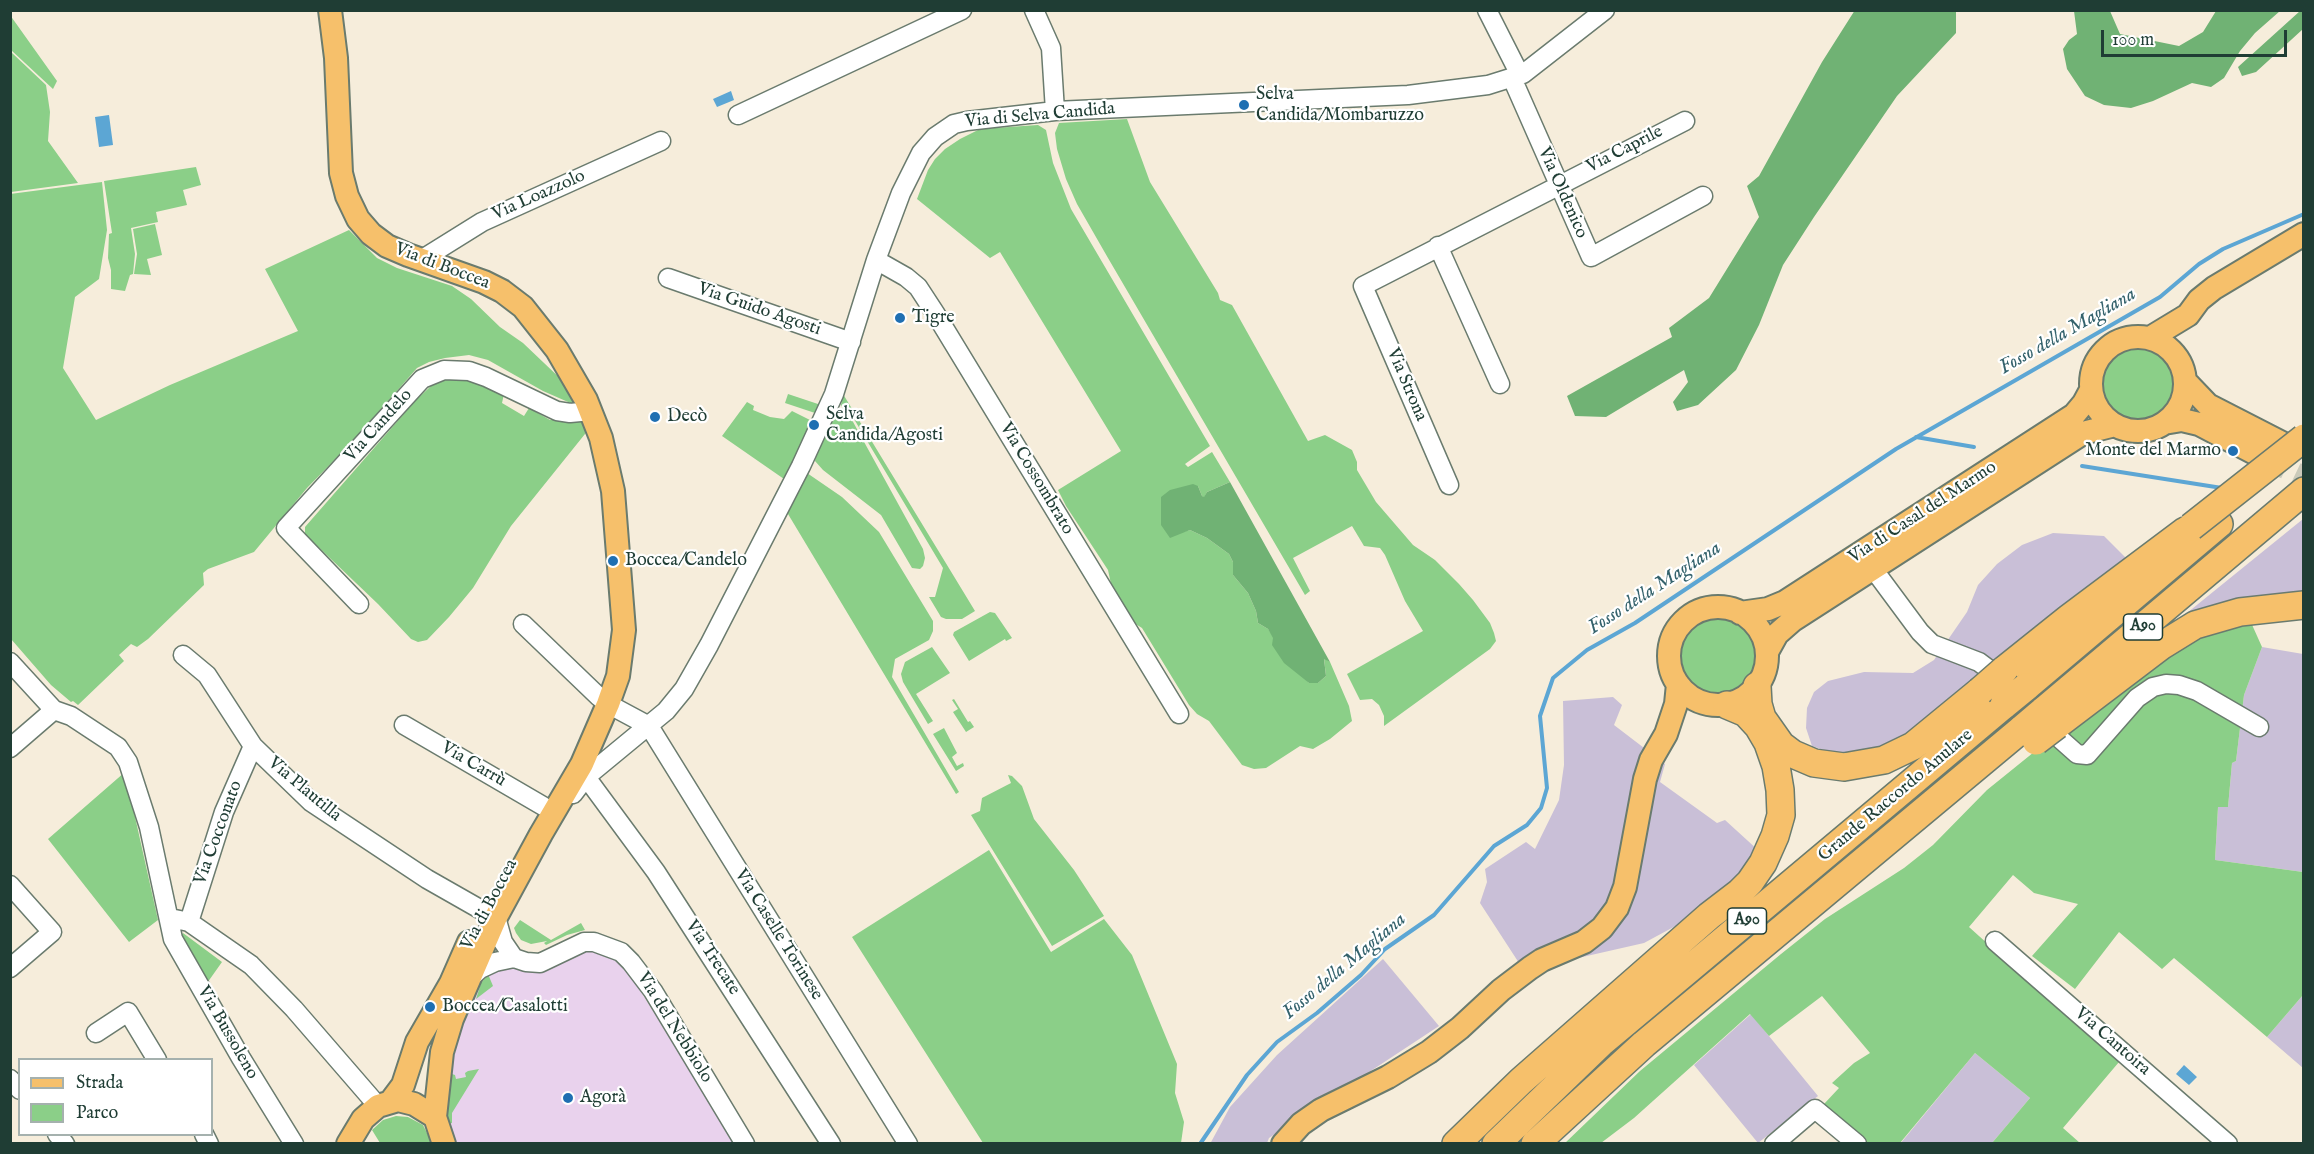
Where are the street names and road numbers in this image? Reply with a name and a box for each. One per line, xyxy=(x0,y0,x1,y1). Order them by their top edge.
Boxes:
street label: Via di Selva Candida xyxy=(964,99,1116,133)
street label: Via Caprile xyxy=(1583,121,1667,179)
street label: Via Oldenico xyxy=(1532,144,1592,242)
street label: Via Loazzolo xyxy=(489,166,589,226)
street label: Via di Boccea xyxy=(392,239,492,295)
street label: Via Guido Agosti xyxy=(695,279,823,341)
street label: Via Strona xyxy=(1381,345,1431,425)
street label: Via Candelo xyxy=(341,385,417,467)
street label: Via Cossombrato xyxy=(994,419,1078,539)
street label: Via di Casal del Marmo xyxy=(1845,457,2001,569)
road number: A90 xyxy=(2124,614,2162,640)
street label: Grande Raccordo Anulare xyxy=(1814,725,1978,867)
street label: Via Carrù xyxy=(437,738,509,792)
street label: Via Plautilla xyxy=(263,753,345,827)
street label: Via Cocconato xyxy=(190,778,248,888)
street label: Via di Boccea xyxy=(457,856,523,954)
street label: Via Caselle Torinese xyxy=(729,865,827,1005)
road number: A90 xyxy=(1728,908,1766,934)
street label: Via Trecate xyxy=(680,917,744,999)
street label: Via del Nebbiolo xyxy=(631,969,717,1087)
street label: Via Bussoleno xyxy=(192,982,262,1084)
street label: Via Cantoira xyxy=(2070,1003,2154,1081)

